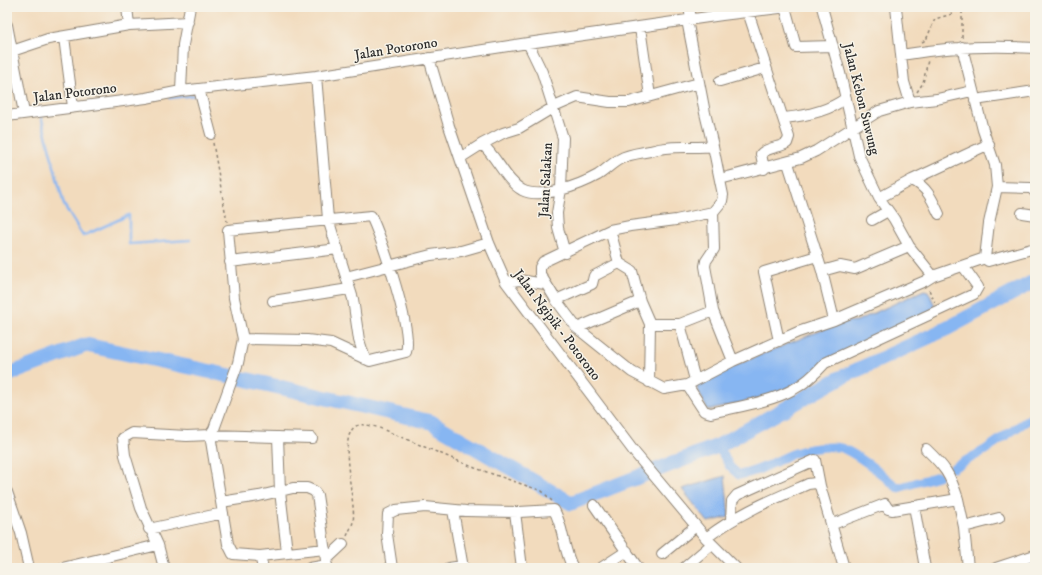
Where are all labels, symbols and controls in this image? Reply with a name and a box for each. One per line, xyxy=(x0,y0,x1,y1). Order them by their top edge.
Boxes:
street label: Jalan Potorono xyxy=(351,34,439,65)
street label: Jalan Kebon Suwung xyxy=(838,39,884,157)
street label: Jalan Potorono xyxy=(30,79,118,107)
street label: Jalan Salakan xyxy=(535,141,557,220)
street label: Jalan Ngipik - Potorono xyxy=(508,264,605,384)

